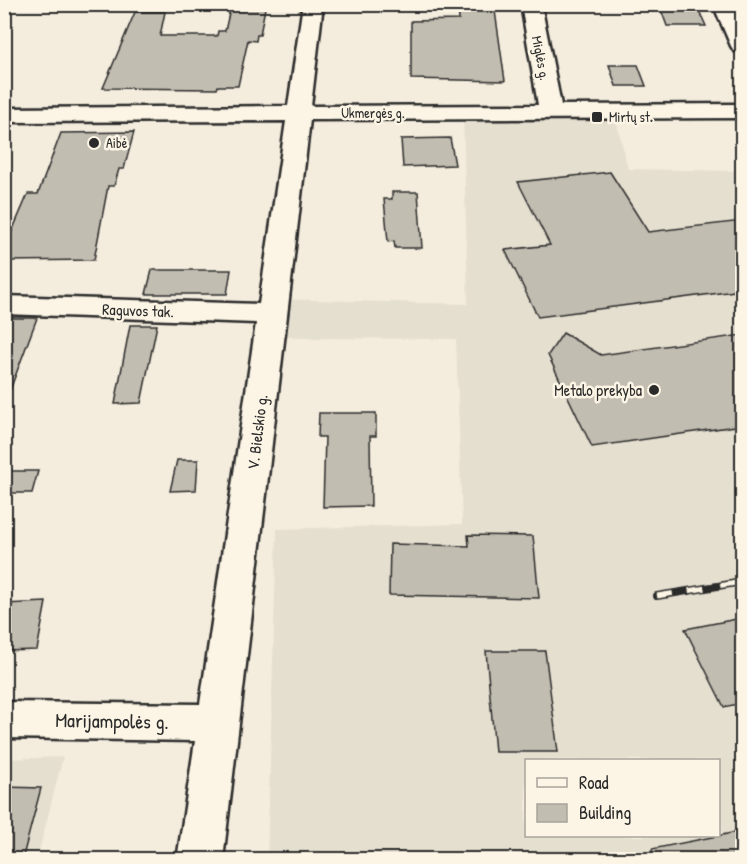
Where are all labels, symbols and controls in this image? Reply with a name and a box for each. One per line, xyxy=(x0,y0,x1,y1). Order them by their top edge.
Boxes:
street label: Miglės g. xyxy=(527,34,555,82)
street label: Ukmergės g. xyxy=(341,103,405,123)
place label: Mirtų st. xyxy=(609,107,653,126)
marker: Mirtų st. xyxy=(590,110,604,124)
place label: Aibė xyxy=(106,133,128,152)
marker: Aibė xyxy=(87,136,101,150)
street label: Raguvos tak. xyxy=(102,298,174,322)
place label: Metalo prekyba xyxy=(554,379,642,401)
marker: Metalo prekyba xyxy=(647,383,661,397)
street label: V. Bielskio g. xyxy=(241,393,273,471)
street label: Marijampolės g. xyxy=(55,706,169,735)
legend xyxy=(525,759,720,837)
text: Road xyxy=(579,770,609,795)
text: Building xyxy=(579,800,631,825)

